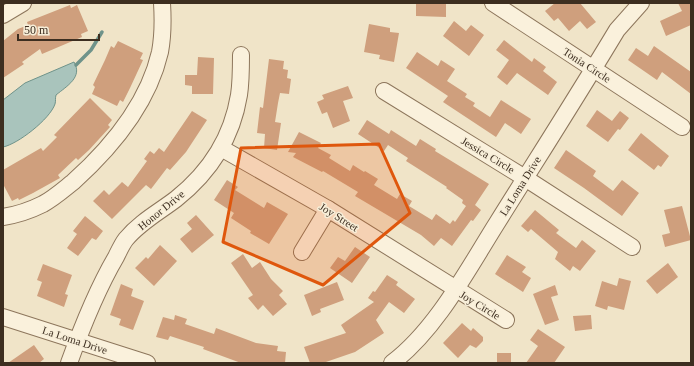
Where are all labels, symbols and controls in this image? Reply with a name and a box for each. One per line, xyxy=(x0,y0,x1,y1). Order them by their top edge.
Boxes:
scale bar xyxy=(18,16,99,42)
text: 50 m xyxy=(24,23,49,37)
street label: Tonia Circle xyxy=(561,45,613,85)
street label: Jessica Circle xyxy=(459,134,517,176)
street label: La Loma Drive xyxy=(497,154,543,218)
street label: Honor Drive xyxy=(136,188,187,232)
street label: Joy Street xyxy=(317,200,361,234)
street label: Joy Circle xyxy=(458,288,502,322)
street label: La Loma Drive xyxy=(41,324,109,356)

